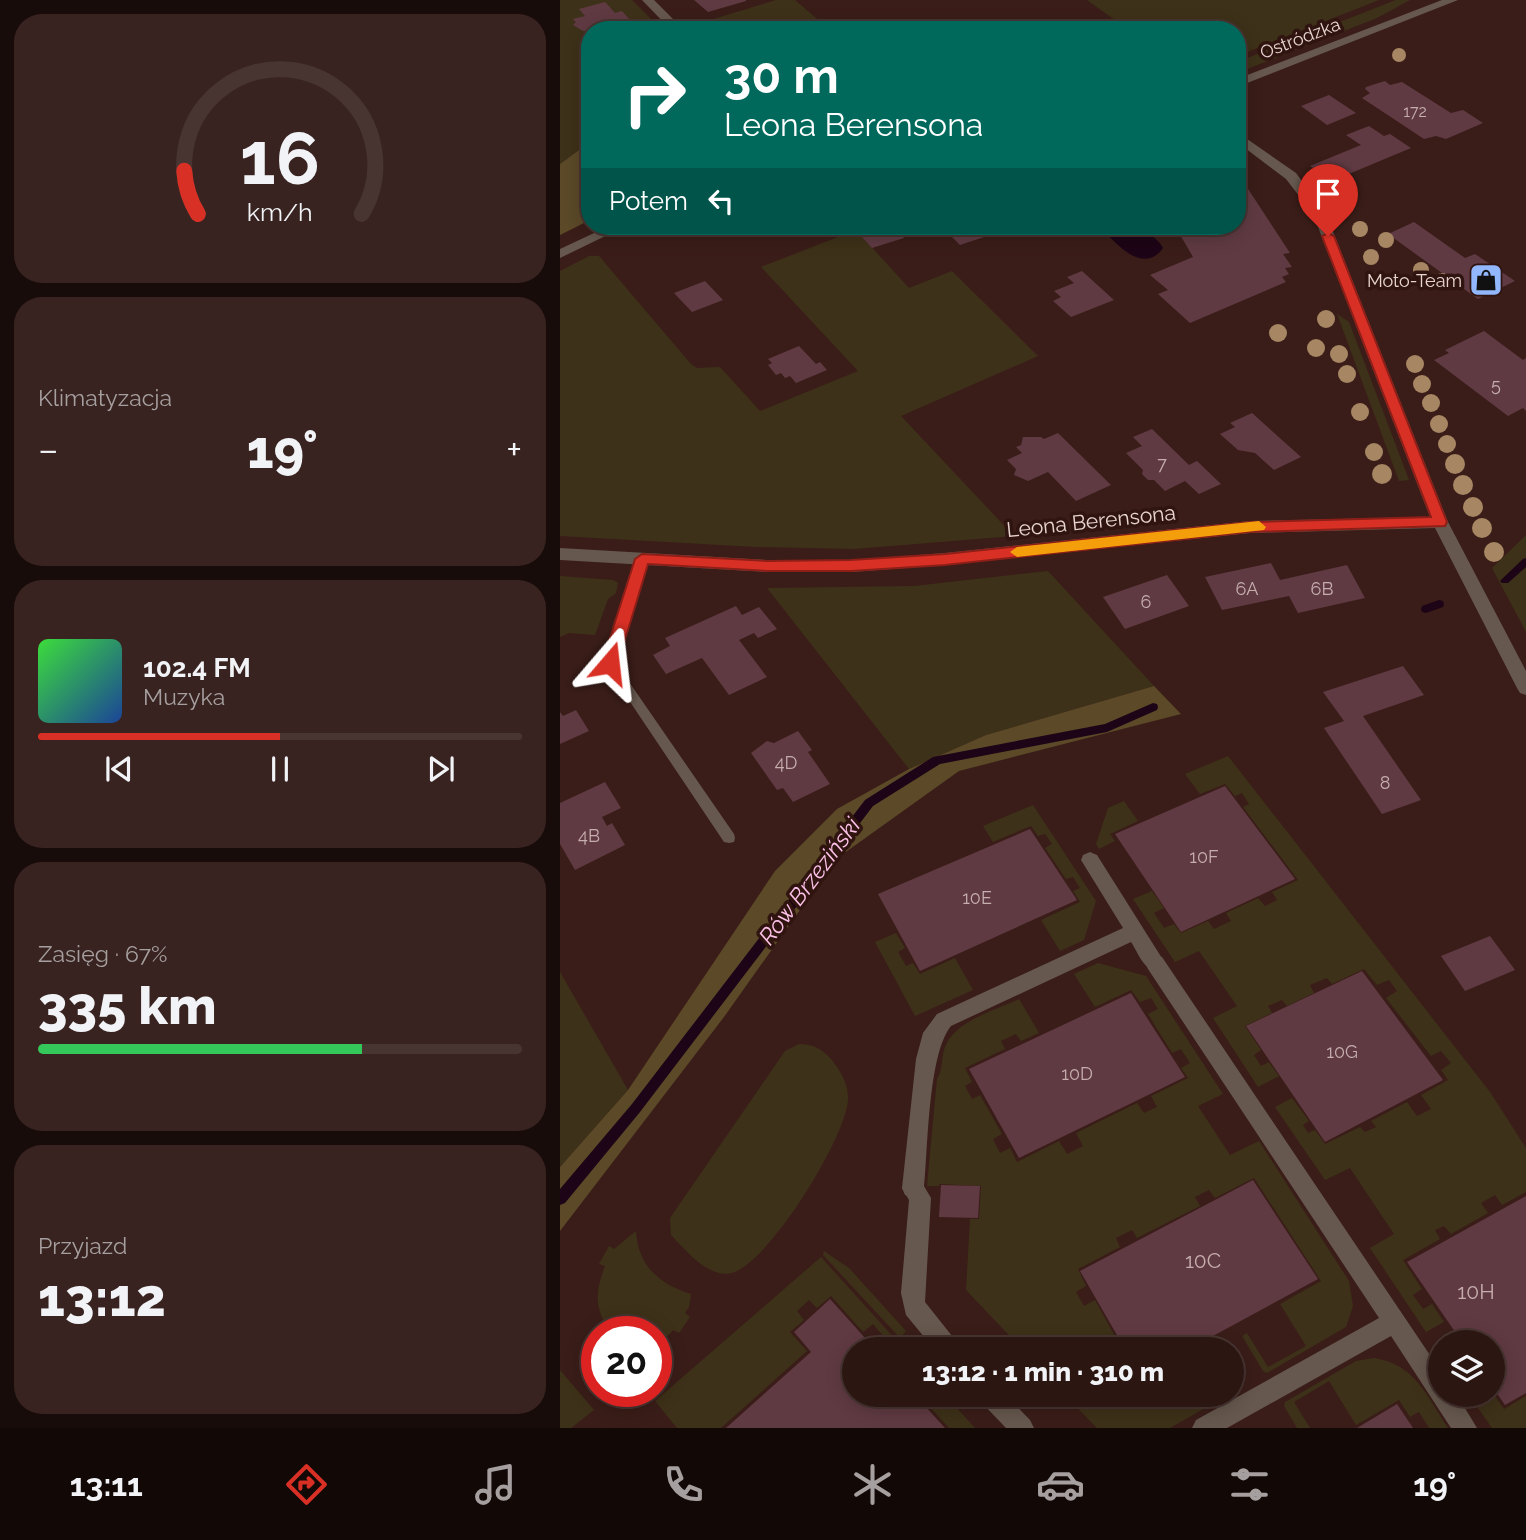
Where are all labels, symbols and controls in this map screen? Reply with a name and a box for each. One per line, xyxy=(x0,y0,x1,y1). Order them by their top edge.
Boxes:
street label: Ostródzka xyxy=(1257,13,1343,63)
text: 30 m xyxy=(724,47,839,104)
icon: right xyxy=(609,49,700,140)
house number: 172 xyxy=(1403,102,1427,121)
text: Leona Berensona xyxy=(724,106,983,143)
text: 16 xyxy=(240,117,320,202)
pin xyxy=(1298,164,1358,236)
icon: arrive xyxy=(1309,175,1347,213)
icon: left xyxy=(702,182,740,220)
text: Potem xyxy=(609,186,688,216)
text: km/h xyxy=(247,197,313,227)
shop icon: Moto-Team xyxy=(1467,261,1505,299)
place label: Moto-Team xyxy=(1367,270,1462,291)
house number: 5 xyxy=(1491,374,1501,395)
text: Klimatyzacja xyxy=(38,384,172,411)
text: 19° xyxy=(247,419,318,480)
text: − xyxy=(38,427,58,472)
text: + xyxy=(506,427,522,472)
house number: 7 xyxy=(1157,453,1167,474)
street label: Leona Berensona xyxy=(1005,500,1177,542)
house number: 6A xyxy=(1236,578,1258,599)
house number: 6B xyxy=(1311,578,1333,599)
house number: 6 xyxy=(1141,591,1152,612)
position arrow xyxy=(573,626,647,700)
text: 102.4 FM xyxy=(143,653,251,683)
text: Muzyka xyxy=(143,683,225,710)
icon: previous xyxy=(100,750,138,788)
icon: pause xyxy=(261,750,299,788)
icon: next xyxy=(422,750,460,788)
house number: 4D xyxy=(775,752,797,773)
house number: 8 xyxy=(1380,772,1390,793)
water label: Rów Brzeziński xyxy=(753,812,866,950)
house number: 4B xyxy=(578,825,600,846)
house number: 10F xyxy=(1189,846,1219,867)
house number: 10E xyxy=(962,887,992,908)
text: Zasięg · 67% xyxy=(38,940,168,967)
text: 335 km xyxy=(38,975,217,1036)
house number: 10G xyxy=(1326,1041,1358,1062)
house number: 10D xyxy=(1061,1063,1093,1084)
text: Przyjazd xyxy=(38,1232,127,1259)
house number: 10C xyxy=(1185,1248,1221,1273)
text: 13:12 xyxy=(38,1267,166,1328)
house number: 10H xyxy=(1457,1279,1495,1304)
speed limit sign: 20 xyxy=(581,1316,672,1407)
map controls xyxy=(1428,1330,1505,1407)
button: layers xyxy=(1428,1330,1505,1407)
text: 13:12 · 1 min · 310 m xyxy=(922,1357,1164,1387)
icon: directions xyxy=(282,1460,331,1509)
icon: music xyxy=(471,1460,520,1509)
icon: phone xyxy=(659,1460,708,1509)
icon: climate xyxy=(848,1460,897,1509)
icon: car xyxy=(1036,1460,1085,1509)
icon: filters xyxy=(1225,1460,1274,1509)
text: 13:11 xyxy=(70,1466,143,1503)
text: 19° xyxy=(1413,1466,1456,1503)

